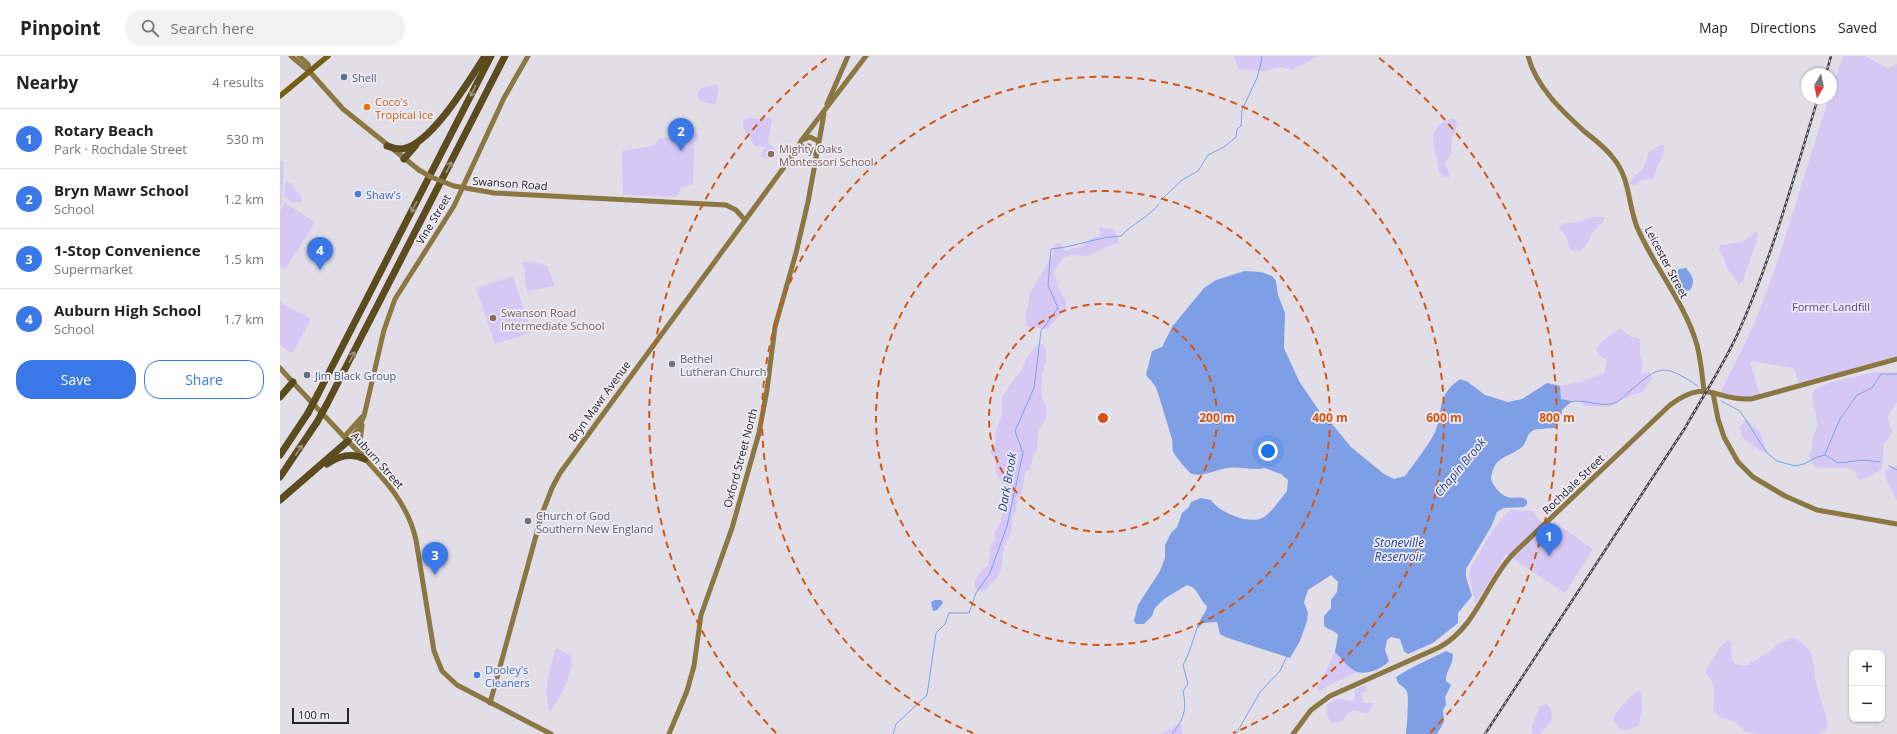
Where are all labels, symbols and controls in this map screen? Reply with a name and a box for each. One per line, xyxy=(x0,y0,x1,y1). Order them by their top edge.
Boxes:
search box xyxy=(125,10,405,46)
text: Pinpoint xyxy=(20,15,101,41)
icon: search xyxy=(139,17,161,39)
text: Search here xyxy=(171,18,254,38)
text: Map xyxy=(1699,18,1728,37)
text: Directions xyxy=(1750,18,1816,37)
text: Saved xyxy=(1838,18,1877,37)
north arrow xyxy=(1801,68,1837,104)
place label: Shell xyxy=(352,70,377,85)
text: Nearby xyxy=(16,71,78,94)
marker: Shell xyxy=(339,72,349,82)
text: 4 results xyxy=(212,73,264,91)
one-way arrow xyxy=(469,85,476,97)
place label: Coco's Tropical Ice xyxy=(375,94,433,122)
marker: Coco's Tropical Ice xyxy=(362,102,372,112)
pin: 2 xyxy=(668,118,694,151)
text: Rotary Beach xyxy=(54,120,154,140)
text: 1 xyxy=(25,130,33,148)
text: 530 m xyxy=(226,130,264,148)
text: Park · Rochdale Street xyxy=(54,140,187,158)
place label: Mighty Oaks Montessori School xyxy=(779,141,874,169)
marker: Mighty Oaks Montessori School xyxy=(766,149,776,159)
one-way arrow xyxy=(446,161,453,173)
street label: Swanson Road xyxy=(472,173,548,193)
text: Bryn Mawr School xyxy=(54,180,189,200)
place label: Shaw's xyxy=(366,187,401,202)
marker: Shaw's xyxy=(353,189,363,199)
text: 2 xyxy=(25,190,33,208)
text: 1.2 km xyxy=(223,190,264,208)
street label: Vine Street xyxy=(412,191,454,247)
text: School xyxy=(54,200,94,218)
one-way arrow xyxy=(410,200,418,212)
street label: Leicester Street xyxy=(1642,223,1692,301)
pin: 4 xyxy=(307,237,333,270)
text: 1-Stop Convenience xyxy=(54,240,201,260)
text: 3 xyxy=(25,250,33,268)
text: 1.5 km xyxy=(223,250,264,268)
text: Supermarket xyxy=(54,260,133,278)
park label: Former Landfill xyxy=(1792,299,1870,314)
text: Auburn High School xyxy=(54,300,201,320)
place label: Swanson Road Intermediate School xyxy=(501,305,604,333)
text: 4 xyxy=(25,310,33,328)
text: 1.7 km xyxy=(223,310,264,328)
marker: Swanson Road Intermediate School xyxy=(488,313,498,323)
text: School xyxy=(54,320,94,338)
one-way arrow xyxy=(349,351,356,363)
place label: Bethel Lutheran Church xyxy=(680,351,766,379)
street label: Bryn Mawr Avenue xyxy=(564,357,634,445)
marker: Bethel Lutheran Church xyxy=(667,359,677,369)
button: Save xyxy=(16,360,136,399)
button: Share xyxy=(144,360,264,399)
place label: Jim Black Group xyxy=(314,368,397,383)
marker: Jim Black Group xyxy=(302,370,312,380)
street label: Oxford Street North xyxy=(720,407,760,509)
text: 200 m xyxy=(1199,409,1235,426)
text: 400 m xyxy=(1312,409,1348,426)
text: 600 m xyxy=(1426,409,1462,426)
text: 800 m xyxy=(1539,409,1575,426)
centre of rings xyxy=(1096,411,1110,425)
street label: Auburn Street xyxy=(348,428,408,492)
water label: Chapin Brook xyxy=(1430,433,1490,500)
your location xyxy=(1258,441,1278,461)
one-way arrow xyxy=(295,445,303,456)
water label: Dark Brook xyxy=(993,450,1021,513)
street label: Rochdale Street xyxy=(1539,450,1607,517)
place label: Church of God Southern New England xyxy=(536,508,653,536)
marker: Church of God Southern New England xyxy=(523,516,533,526)
pin: 1 xyxy=(1536,523,1562,556)
water label: Stoneville Reservoir xyxy=(1374,534,1425,565)
pin: 3 xyxy=(422,542,448,575)
map controls xyxy=(1849,650,1885,722)
button: + xyxy=(1849,650,1885,686)
place label: Dooley's Cleaners xyxy=(485,662,530,690)
marker: Dooley's Cleaners xyxy=(472,670,482,680)
button: − xyxy=(1849,686,1885,722)
scale bar xyxy=(292,706,349,725)
text: 100 m xyxy=(298,707,330,722)

